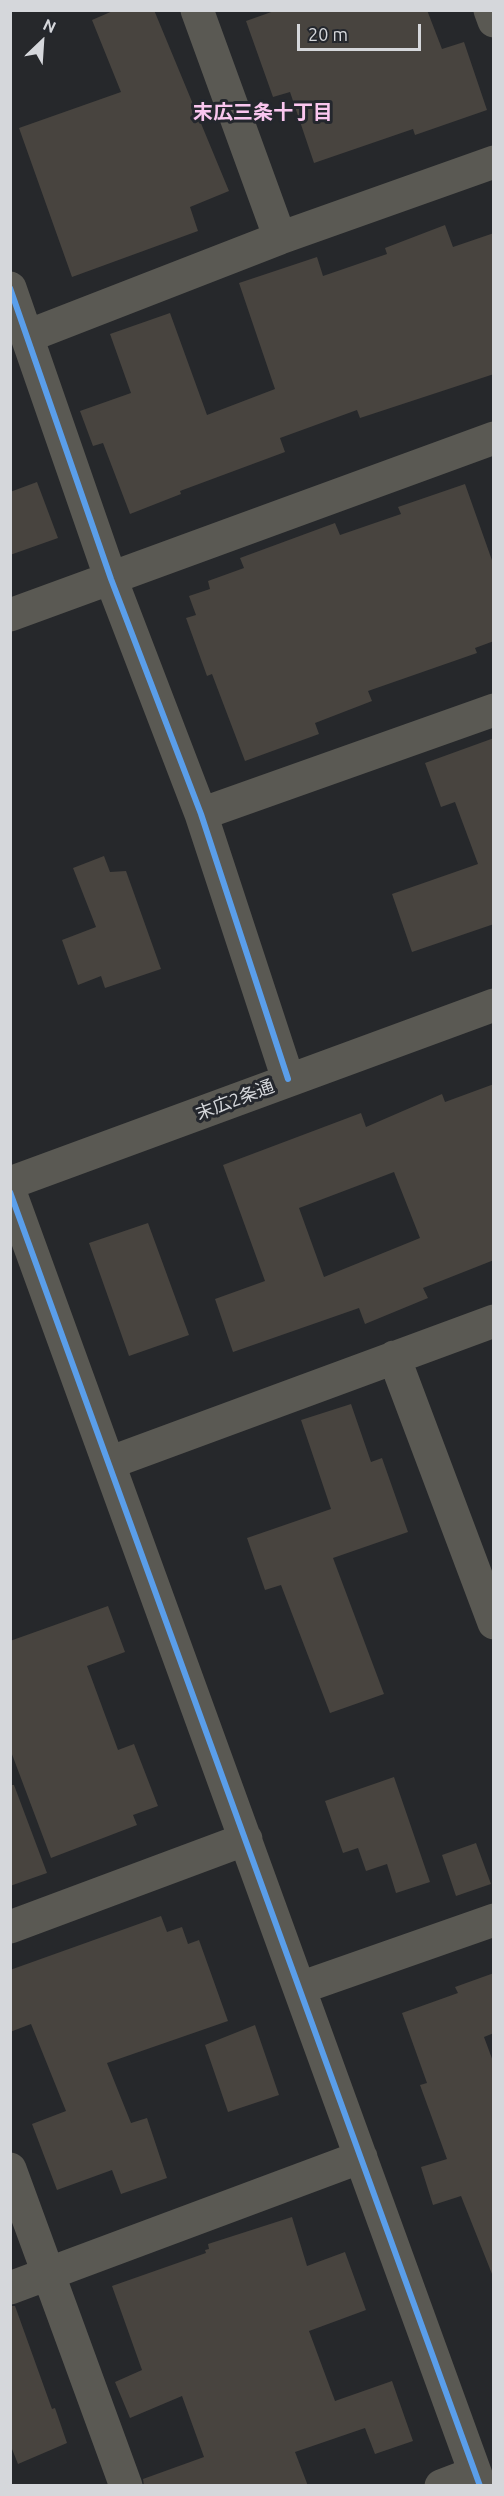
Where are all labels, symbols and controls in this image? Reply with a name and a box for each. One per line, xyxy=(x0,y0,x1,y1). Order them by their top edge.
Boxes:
north arrow xyxy=(12,12,72,72)
scale bar xyxy=(300,12,424,50)
text: N xyxy=(40,15,59,36)
text: 20 m xyxy=(308,24,348,44)
district label: 末広三条十丁目 xyxy=(193,100,333,124)
street label: 末広2条通 xyxy=(193,1075,277,1125)

